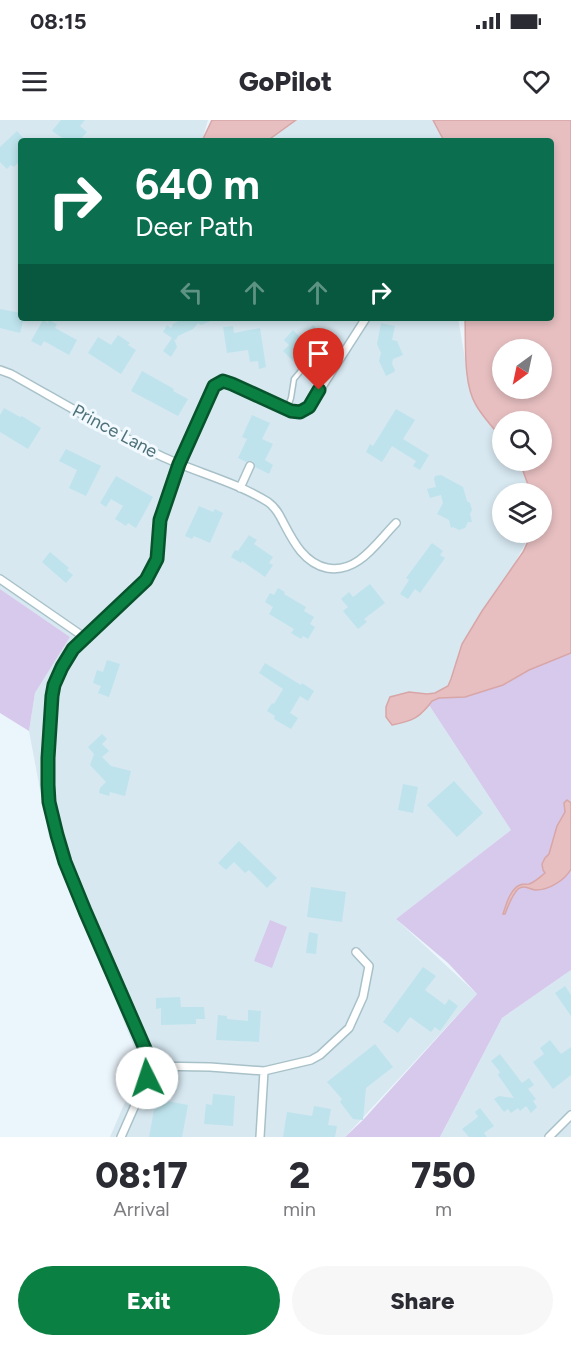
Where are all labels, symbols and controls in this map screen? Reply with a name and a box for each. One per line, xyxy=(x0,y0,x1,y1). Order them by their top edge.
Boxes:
text: 08:15 xyxy=(30,8,86,35)
icon: menu xyxy=(18,65,51,98)
text: GoPilot xyxy=(239,65,332,98)
icon: heart xyxy=(520,65,553,98)
text: 640 m xyxy=(135,159,260,210)
icon: right xyxy=(36,162,114,240)
text: Deer Path xyxy=(135,210,253,243)
icon: left xyxy=(175,276,208,309)
icon: ahead xyxy=(238,276,271,309)
icon: ahead xyxy=(301,276,334,309)
icon: right xyxy=(364,276,397,309)
pin xyxy=(293,328,344,390)
icon: arrive xyxy=(302,337,335,370)
north arrow xyxy=(492,339,552,399)
map controls xyxy=(492,339,552,543)
street label: Prince Lane xyxy=(69,399,161,463)
button: search xyxy=(492,411,552,471)
button: layers xyxy=(492,483,552,543)
position arrow xyxy=(115,1046,179,1110)
text: 08:17 xyxy=(95,1154,188,1197)
text: 2 xyxy=(289,1154,310,1197)
text: 750 xyxy=(411,1154,476,1197)
text: Arrival xyxy=(113,1197,170,1221)
text: min xyxy=(283,1197,316,1221)
text: m xyxy=(435,1197,452,1221)
button: Exit xyxy=(18,1266,280,1335)
button: Share xyxy=(292,1266,553,1335)

